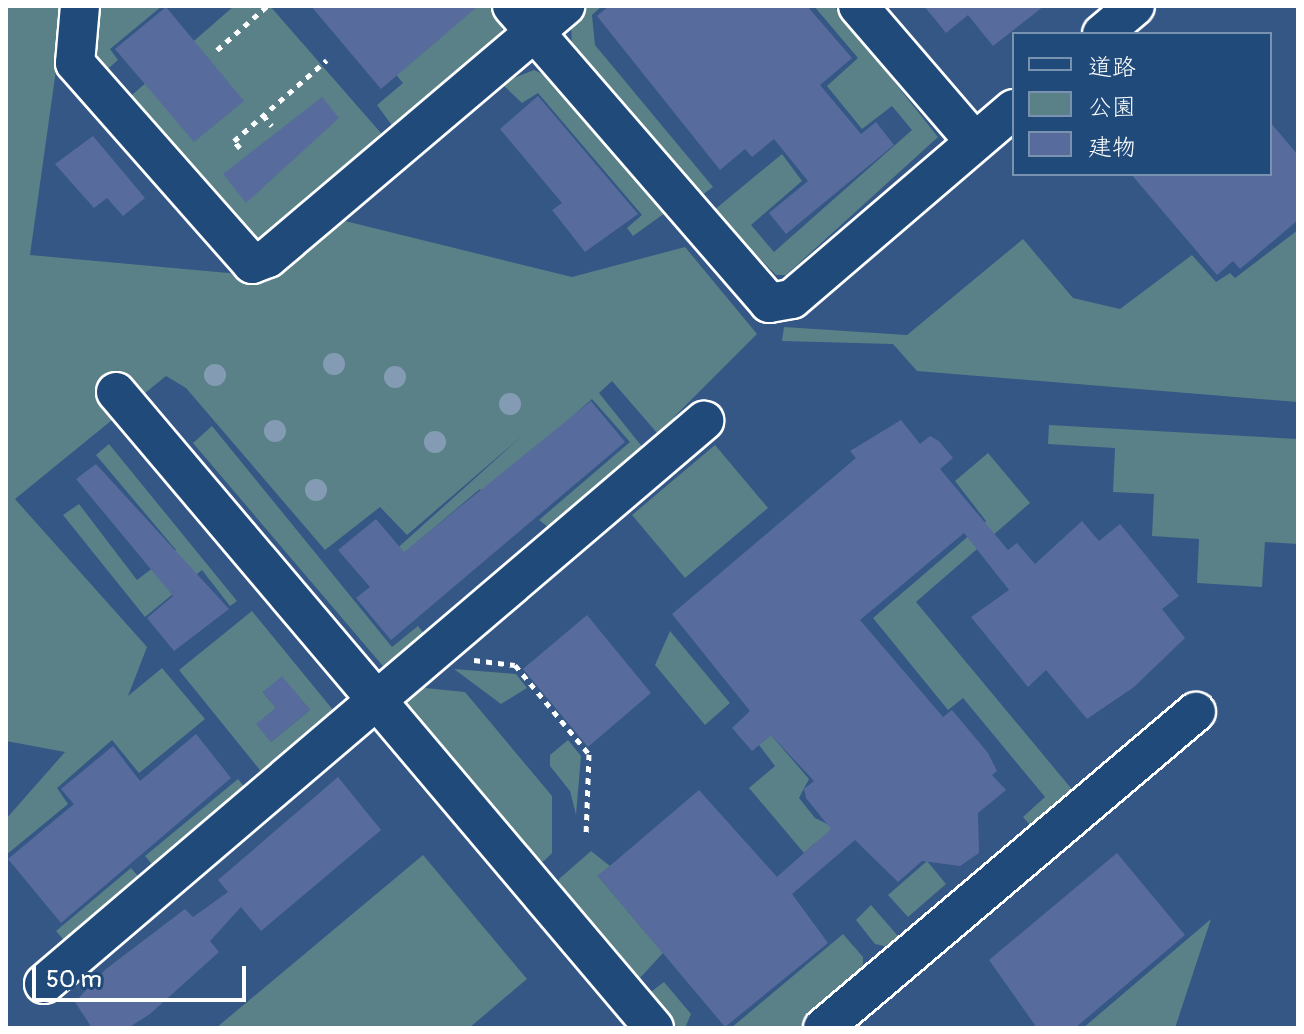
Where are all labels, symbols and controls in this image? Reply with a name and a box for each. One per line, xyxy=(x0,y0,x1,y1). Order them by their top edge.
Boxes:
legend xyxy=(1012,32,1272,176)
text: 道路 xyxy=(1088,53,1136,82)
text: 公園 xyxy=(1088,93,1136,122)
text: 建物 xyxy=(1088,133,1136,162)
scale bar xyxy=(36,950,250,1000)
text: 50 m xyxy=(46,965,102,994)

